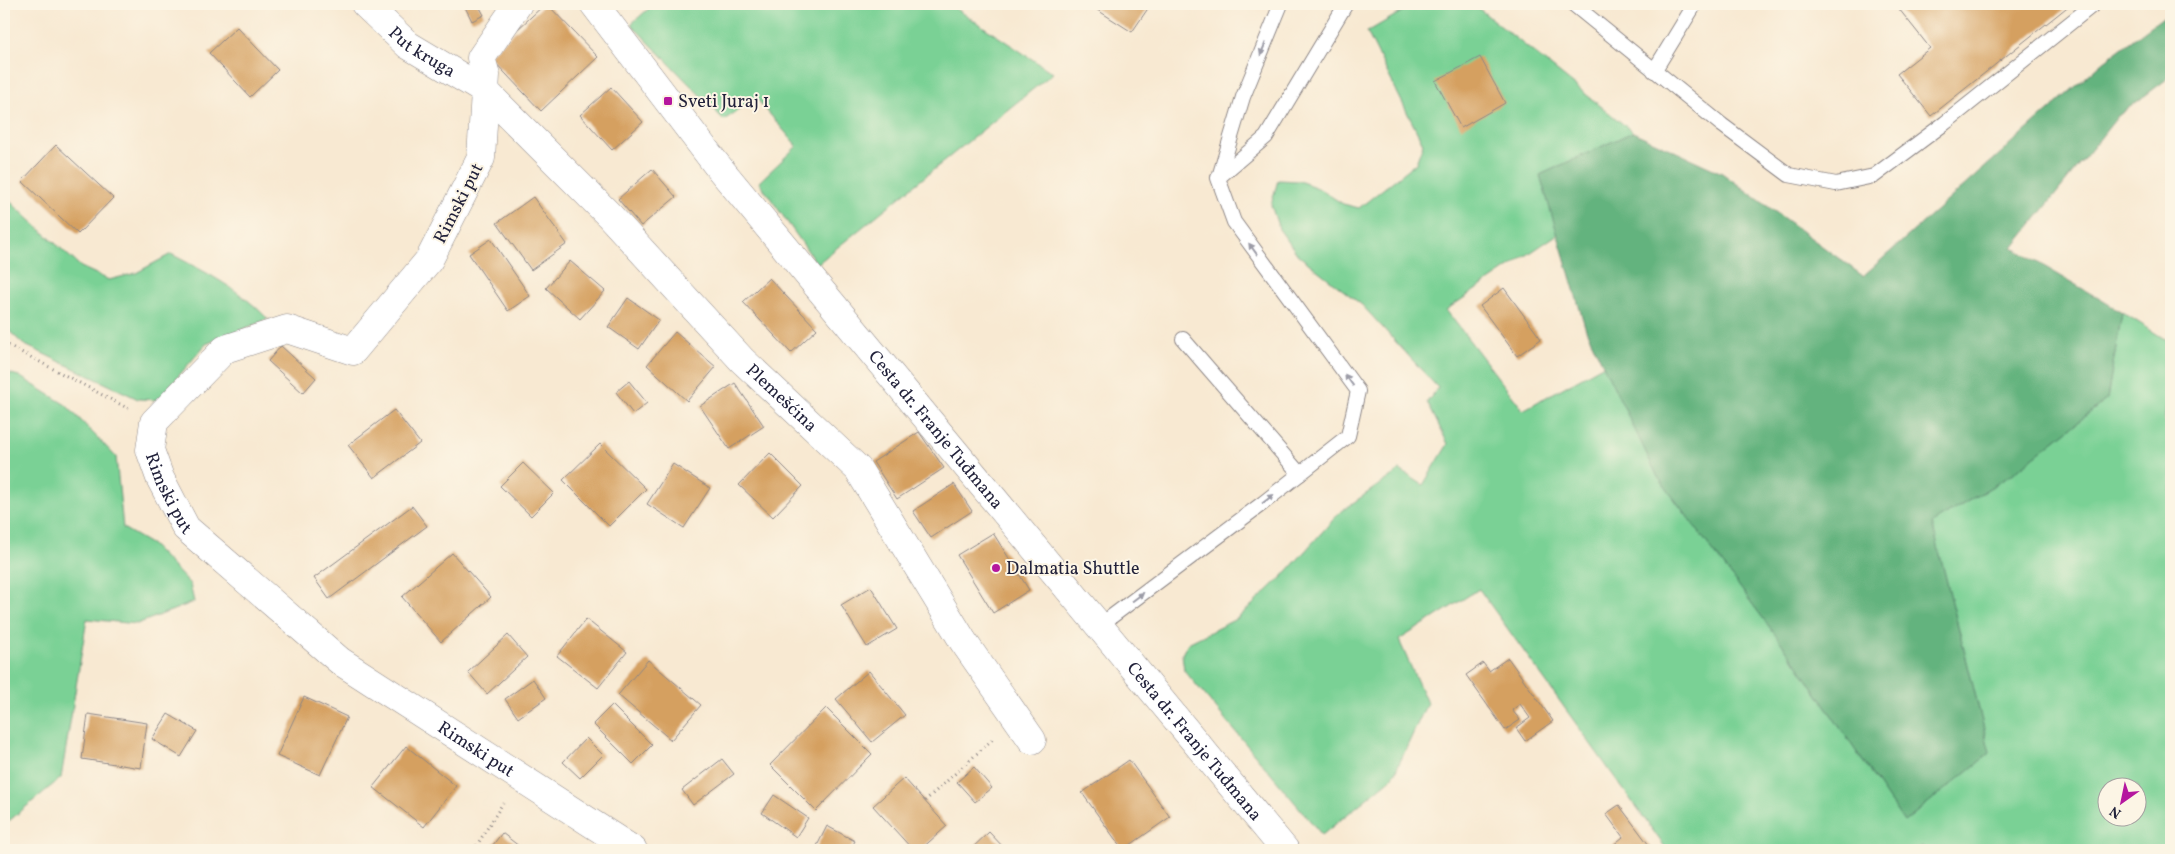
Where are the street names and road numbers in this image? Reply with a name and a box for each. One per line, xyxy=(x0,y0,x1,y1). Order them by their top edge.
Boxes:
street label: Put kruga xyxy=(382,21,460,85)
street label: Rimski put xyxy=(428,159,490,248)
street label: Cesta dr. Franje Tuđmana xyxy=(862,345,1008,515)
street label: Plemešćina xyxy=(740,359,822,438)
street label: Rimski put xyxy=(138,449,196,541)
street label: Cesta dr. Franje Tuđmana xyxy=(1120,657,1267,827)
street label: Rimski put xyxy=(432,716,519,784)

